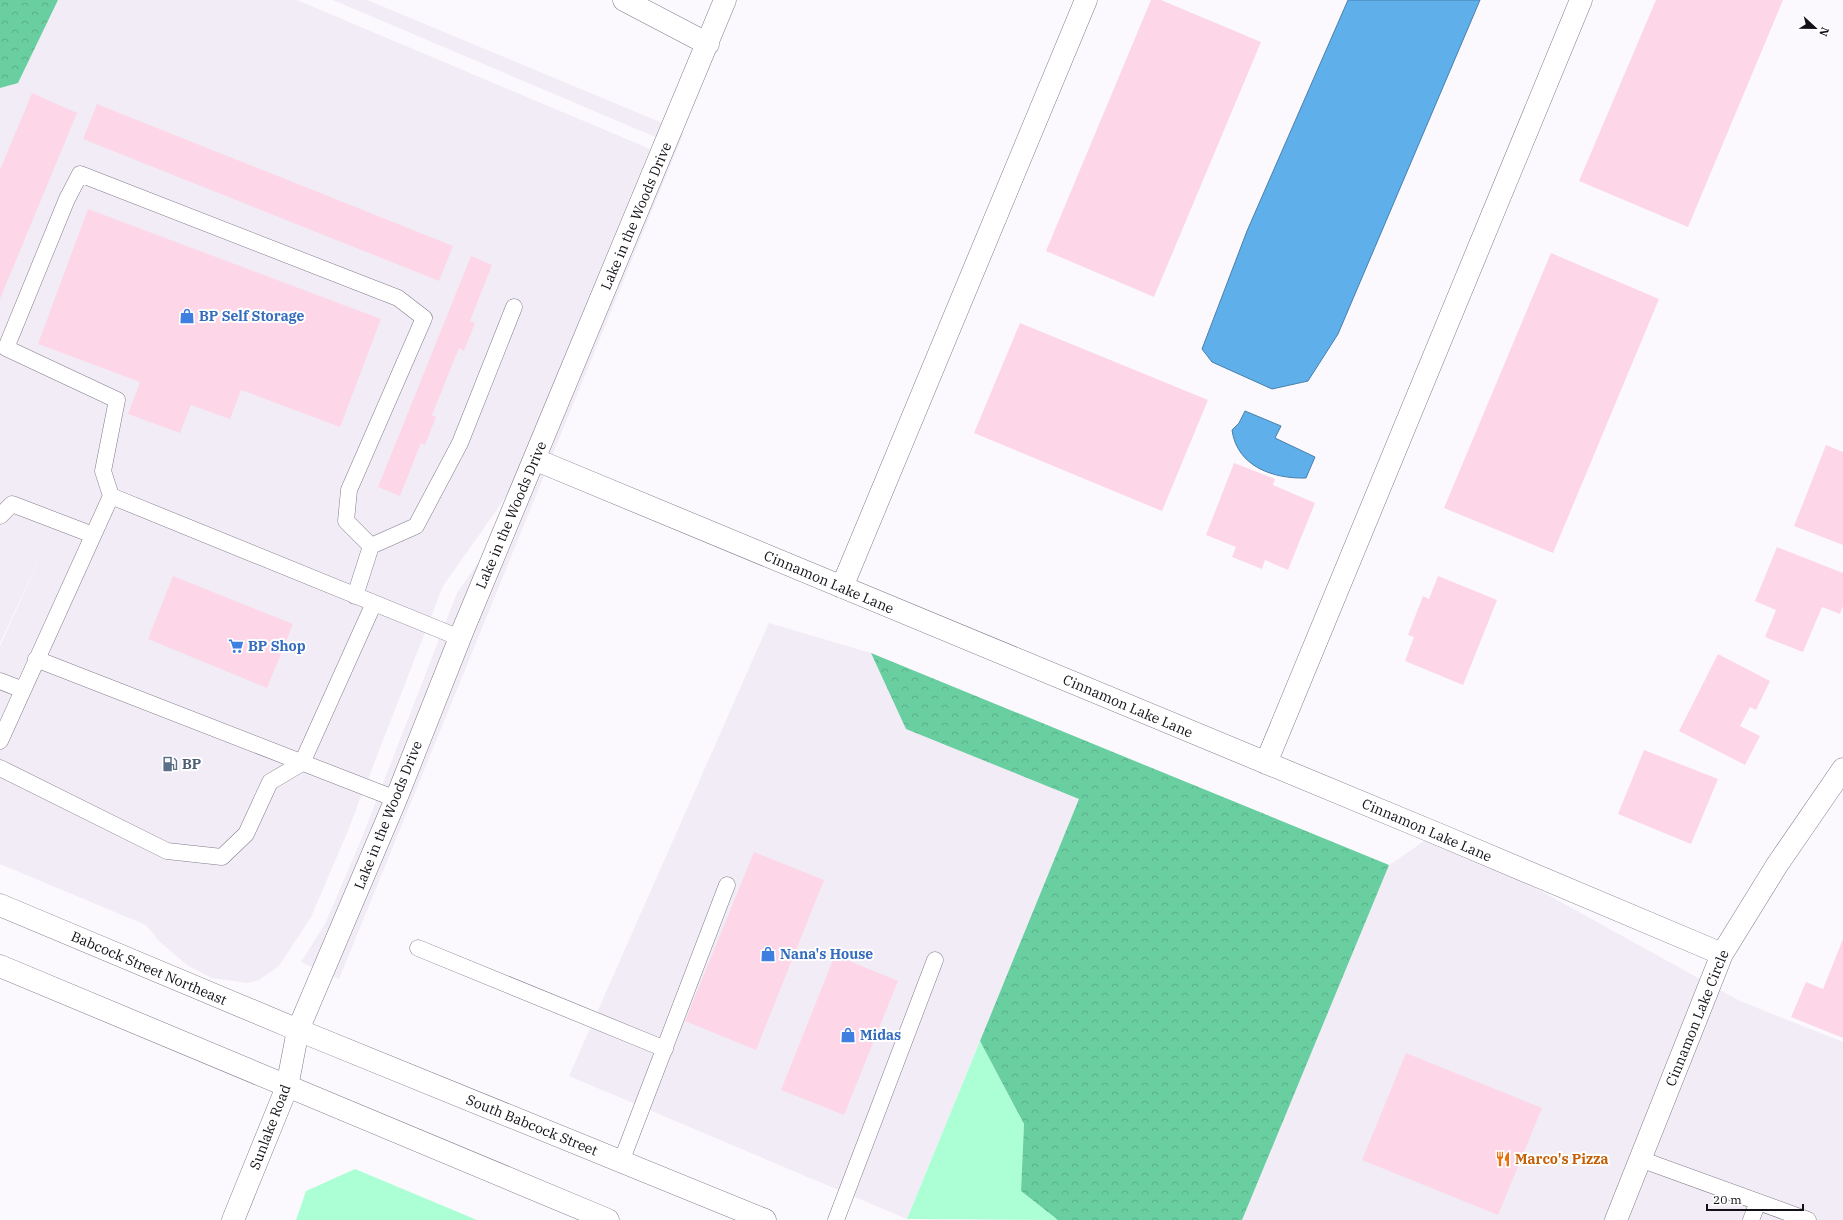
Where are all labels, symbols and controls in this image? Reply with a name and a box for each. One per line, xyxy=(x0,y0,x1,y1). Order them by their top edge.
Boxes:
north arrow xyxy=(1795,8,1835,48)
text: N xyxy=(1816,25,1832,39)
street label: Lake in the Woods Drive xyxy=(597,139,675,293)
shop icon: BP Self Storage xyxy=(178,307,196,325)
place label: BP Self Storage xyxy=(199,307,304,325)
street label: Lake in the Woods Drive xyxy=(472,438,550,592)
street label: Cinnamon Lake Lane xyxy=(761,546,897,618)
supermarket icon: BP Shop xyxy=(227,637,245,655)
place label: BP Shop xyxy=(248,637,306,655)
street label: Cinnamon Lake Lane xyxy=(1060,670,1196,742)
street label: Lake in the Woods Drive xyxy=(350,738,426,892)
fuel station icon: BP xyxy=(161,755,179,773)
place label: BP xyxy=(182,755,202,773)
street label: Cinnamon Lake Lane xyxy=(1359,794,1495,866)
street label: Babcock Street Northeast xyxy=(68,927,230,1009)
shop icon: Nana's House xyxy=(759,945,777,963)
place label: Nana's House xyxy=(780,945,873,963)
street label: Cinnamon Lake Circle xyxy=(1661,947,1733,1089)
shop icon: Midas xyxy=(839,1026,857,1044)
place label: Midas xyxy=(860,1026,901,1044)
street label: Sunlake Road xyxy=(246,1081,295,1172)
street label: South Babcock Street xyxy=(464,1090,600,1160)
restaurant icon: Marco's Pizza xyxy=(1494,1150,1512,1168)
place label: Marco's Pizza xyxy=(1515,1150,1608,1168)
scale bar xyxy=(1707,1186,1803,1212)
text: 20 m xyxy=(1713,1192,1742,1207)

